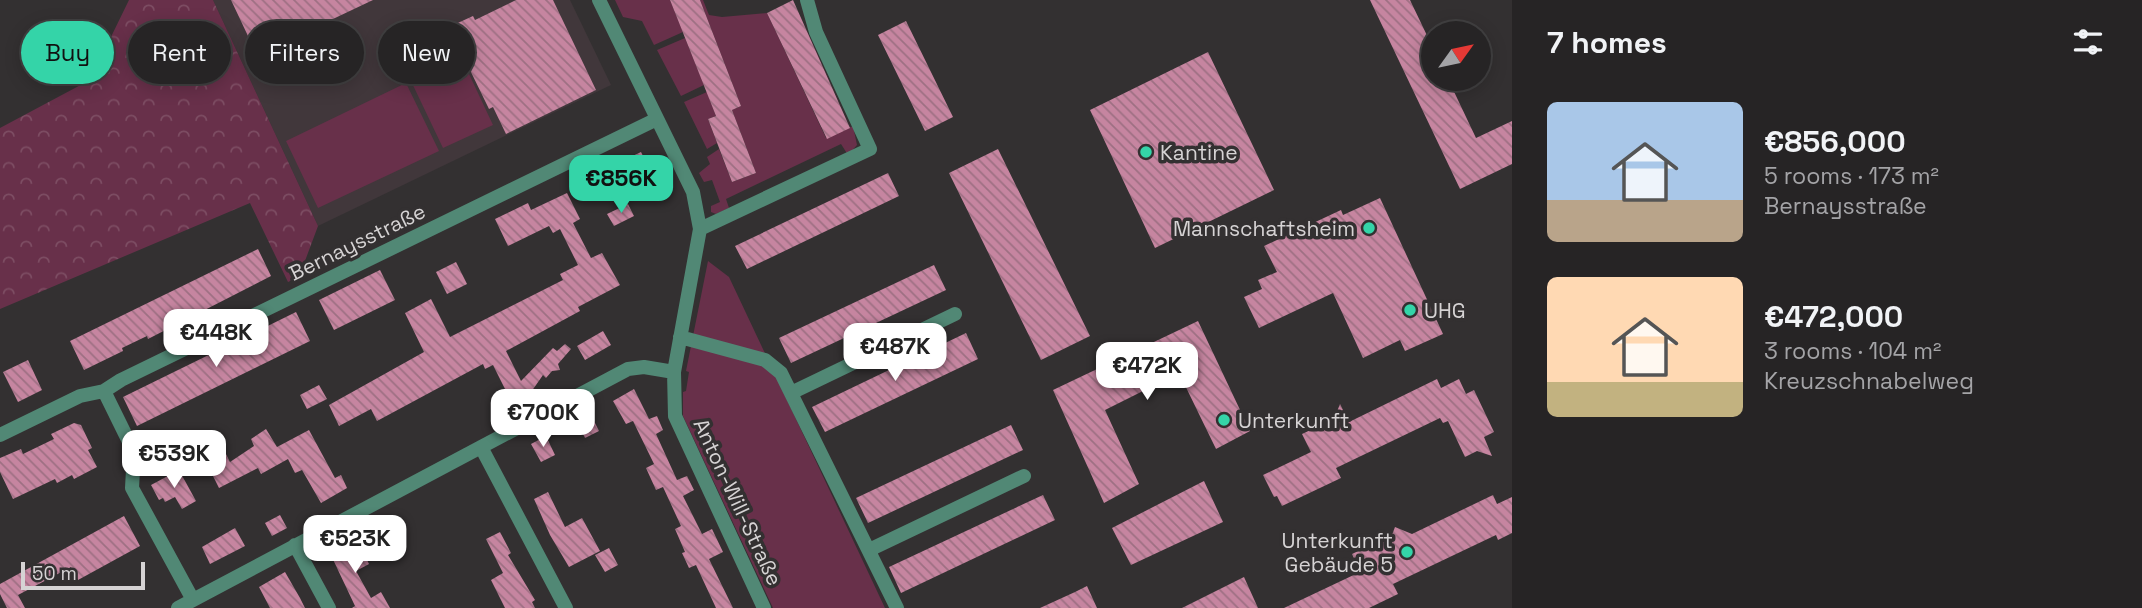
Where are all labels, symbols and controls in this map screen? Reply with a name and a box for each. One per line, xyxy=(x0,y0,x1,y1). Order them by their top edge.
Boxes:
chip: Buy xyxy=(21,21,114,84)
chip: Rent xyxy=(128,21,231,84)
chip: Filters xyxy=(245,21,364,84)
chip: New xyxy=(378,21,475,84)
north arrow xyxy=(1421,21,1491,91)
map controls xyxy=(1421,21,1491,91)
text: 7 homes xyxy=(1547,23,1667,62)
icon: filters xyxy=(2069,23,2107,61)
text: €856,000 xyxy=(1764,122,1906,161)
icon: home xyxy=(1603,130,1687,214)
place label: Kantine xyxy=(1160,139,1238,166)
marker: Kantine xyxy=(1138,144,1154,160)
pin: €856K xyxy=(572,156,670,215)
text: 5 rooms · 173 m² xyxy=(1764,161,1939,191)
text: €856K xyxy=(585,163,657,193)
text: Bernaysstraße xyxy=(1764,191,1927,221)
street label: Bernaysstraße xyxy=(284,197,430,287)
place label: Mannschaftsheim xyxy=(1173,215,1355,242)
marker: Mannschaftsheim xyxy=(1361,220,1377,236)
place label: UHG xyxy=(1424,297,1466,324)
text: €472,000 xyxy=(1764,297,1903,336)
marker: UHG xyxy=(1402,302,1418,318)
icon: home xyxy=(1603,305,1687,389)
pin: €448K xyxy=(167,310,265,369)
text: €448K xyxy=(179,317,253,347)
pin: €487K xyxy=(846,324,944,383)
text: €487K xyxy=(860,331,930,361)
text: 3 rooms · 104 m² xyxy=(1764,336,1941,366)
pin: €472K xyxy=(1098,342,1196,402)
text: €472K xyxy=(1112,350,1182,380)
text: Kreuzschnabelweg xyxy=(1764,366,1974,396)
pin: €700K xyxy=(494,390,592,449)
text: €700K xyxy=(507,397,579,427)
place label: Unterkunft xyxy=(1238,407,1350,434)
marker: Unterkunft xyxy=(1216,412,1232,428)
street label: Anton-Will-Straße xyxy=(687,414,789,590)
pin: €539K xyxy=(125,430,223,490)
text: €539K xyxy=(138,438,210,468)
pin: €523K xyxy=(306,516,404,575)
text: €523K xyxy=(319,523,391,553)
place label: Unterkunft Gebäude 5 xyxy=(1281,527,1393,578)
marker: Unterkunft Gebäude 5 xyxy=(1399,544,1415,560)
scale bar xyxy=(21,559,145,591)
text: 50 m xyxy=(32,561,77,586)

